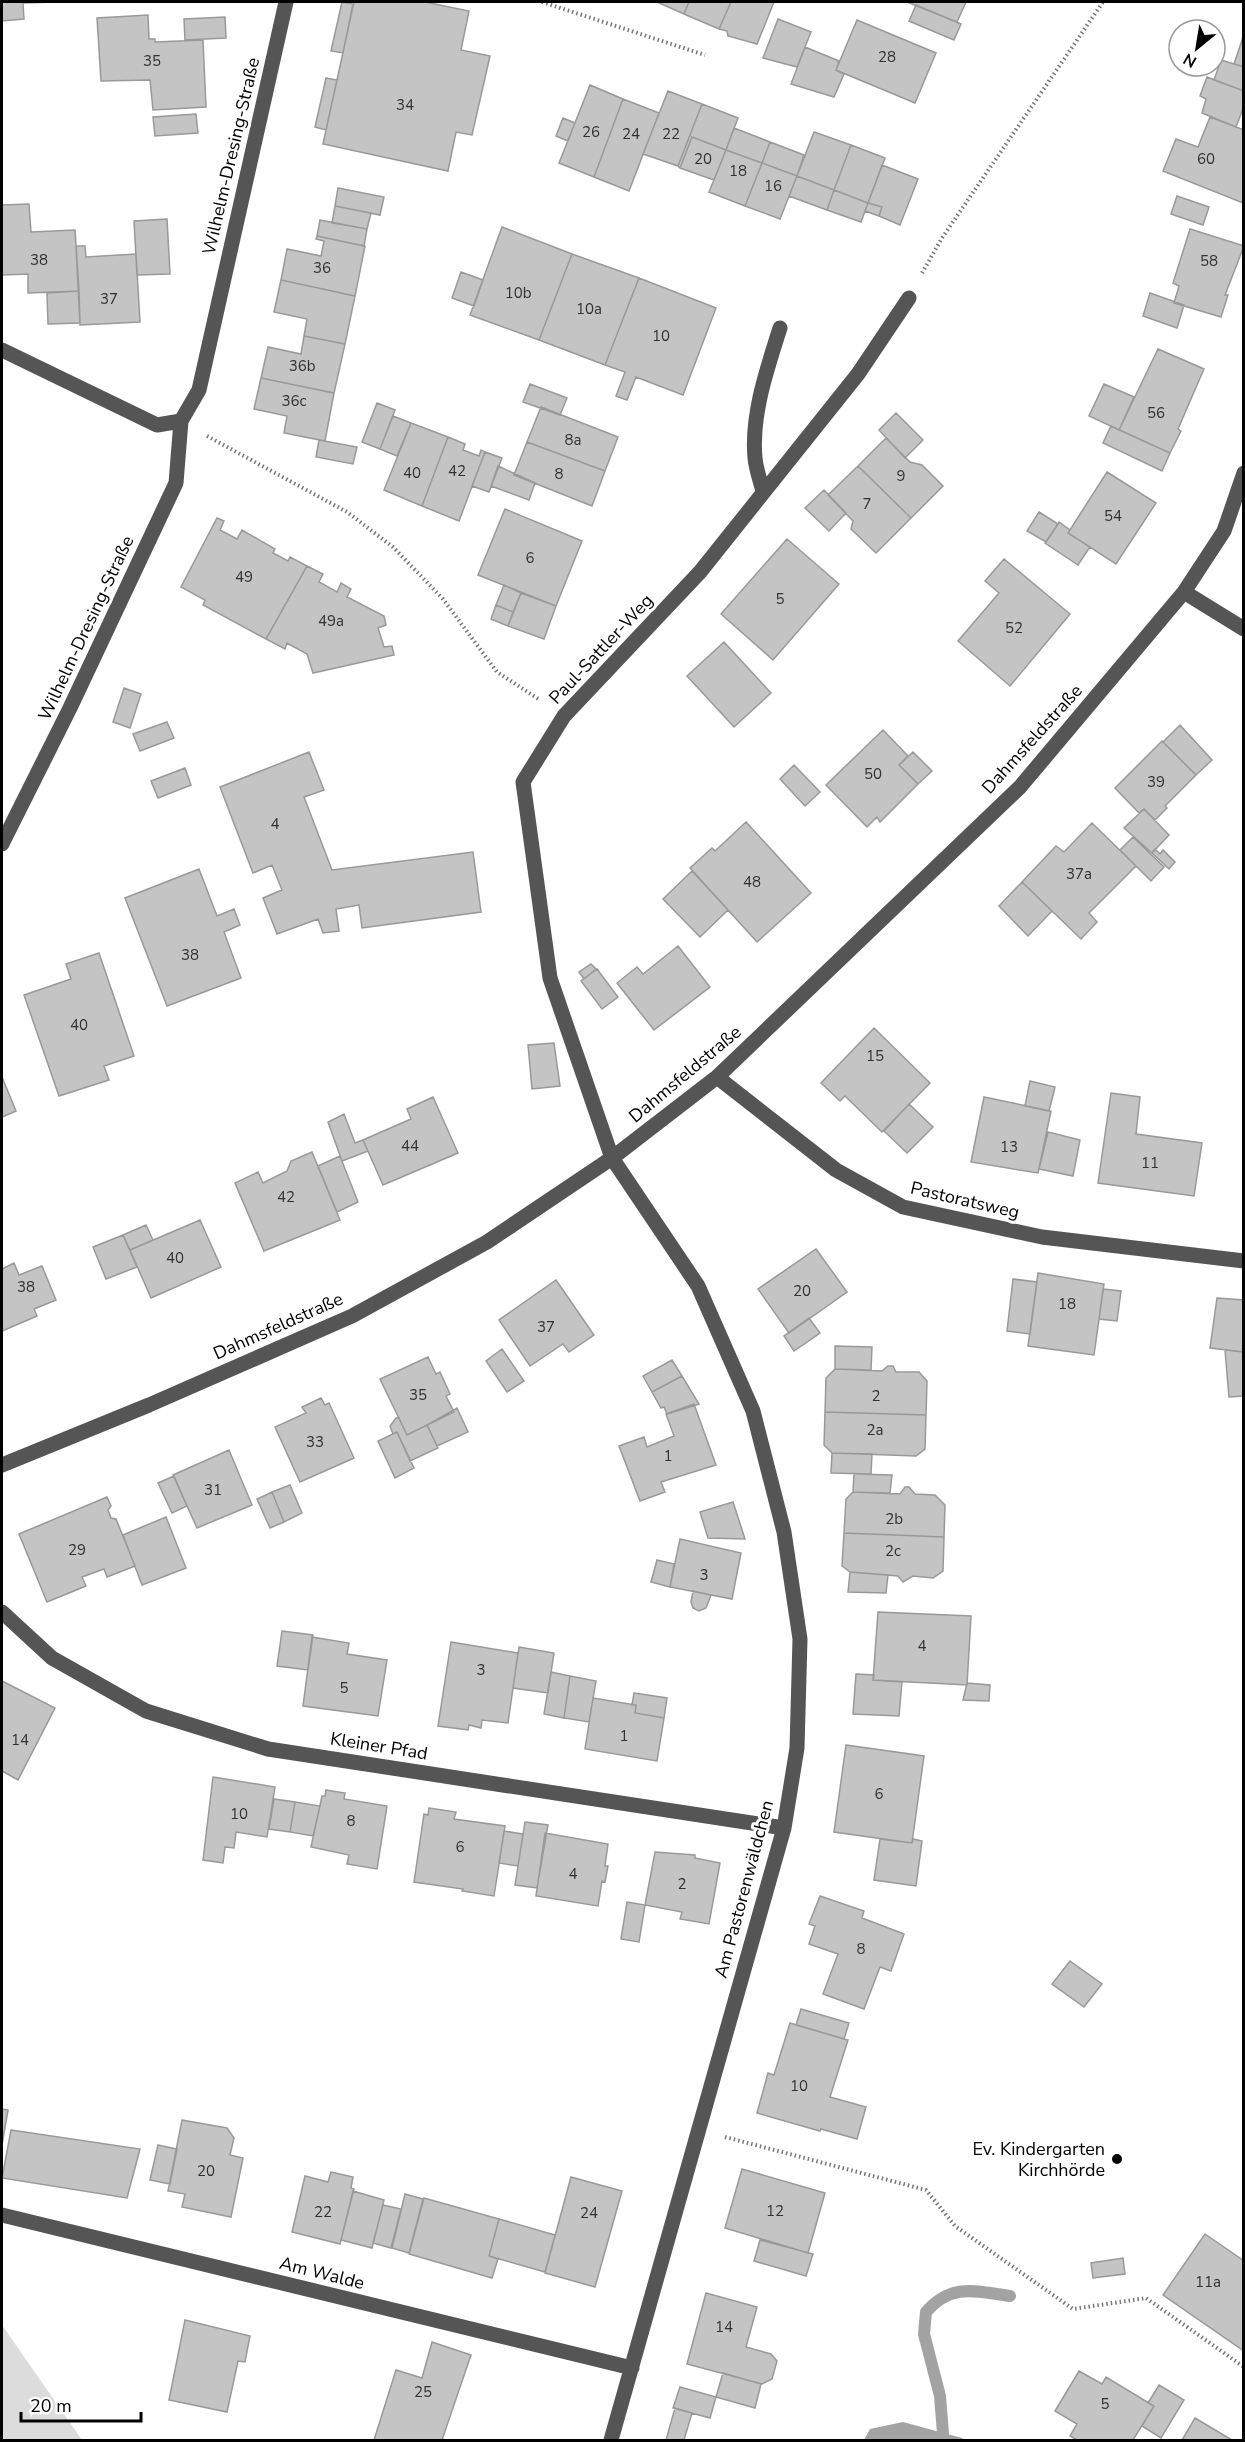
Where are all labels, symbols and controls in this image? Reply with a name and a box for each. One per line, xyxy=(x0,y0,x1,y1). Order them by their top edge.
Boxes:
north arrow xyxy=(1167,18,1227,78)
house number: 28 xyxy=(878,47,896,67)
text: N xyxy=(1179,48,1201,73)
house number: 35 xyxy=(143,51,161,71)
street label: Wilhelm-Dresing-Straße xyxy=(197,55,265,257)
house number: 34 xyxy=(396,95,414,115)
house number: 26 xyxy=(582,122,600,142)
house number: 24 xyxy=(622,124,640,144)
house number: 22 xyxy=(662,124,680,144)
house number: 20 xyxy=(694,149,712,169)
house number: 60 xyxy=(1197,149,1215,169)
house number: 18 xyxy=(729,161,747,181)
house number: 16 xyxy=(764,176,782,196)
house number: 38 xyxy=(30,250,48,270)
house number: 58 xyxy=(1200,251,1218,271)
house number: 36 xyxy=(313,258,331,278)
house number: 10b xyxy=(505,283,532,303)
house number: 37 xyxy=(100,289,118,309)
house number: 10a xyxy=(576,299,602,319)
house number: 10 xyxy=(652,326,670,346)
house number: 36b xyxy=(289,356,316,376)
house number: 36c xyxy=(282,391,307,411)
house number: 56 xyxy=(1147,403,1165,423)
house number: 8a xyxy=(565,430,581,450)
house number: 42 xyxy=(448,461,466,481)
house number: 40 xyxy=(403,463,421,483)
house number: 8 xyxy=(554,464,564,484)
house number: 9 xyxy=(896,466,906,486)
house number: 7 xyxy=(862,494,872,514)
house number: 54 xyxy=(1104,506,1122,526)
street label: Wilhelm-Dresing-Straße xyxy=(33,532,139,724)
house number: 6 xyxy=(525,548,535,568)
house number: 49 xyxy=(235,567,253,587)
street label: Paul-Sattler-Weg xyxy=(544,589,658,709)
house number: 5 xyxy=(775,589,785,609)
house number: 49a xyxy=(318,611,344,631)
house number: 52 xyxy=(1005,618,1023,638)
street label: Dahmsfeldstraße xyxy=(976,679,1088,799)
house number: 50 xyxy=(864,764,882,784)
house number: 39 xyxy=(1147,772,1165,792)
house number: 4 xyxy=(270,814,280,834)
house number: 37a xyxy=(1066,864,1092,884)
house number: 48 xyxy=(743,872,761,892)
house number: 38 xyxy=(181,945,199,965)
house number: 40 xyxy=(70,1015,88,1035)
street label: Dahmsfeldstraße xyxy=(624,1020,746,1128)
house number: 15 xyxy=(866,1046,884,1066)
house number: 44 xyxy=(401,1136,419,1156)
house number: 13 xyxy=(1000,1137,1018,1157)
house number: 11 xyxy=(1141,1153,1159,1173)
street label: Pastoratsweg xyxy=(908,1176,1022,1224)
house number: 42 xyxy=(277,1187,295,1207)
house number: 40 xyxy=(166,1248,184,1268)
house number: 38 xyxy=(17,1277,35,1297)
house number: 20 xyxy=(793,1281,811,1301)
street label: Dahmsfeldstraße xyxy=(209,1287,347,1365)
house number: 18 xyxy=(1058,1294,1076,1314)
house number: 37 xyxy=(537,1317,555,1337)
house number: 35 xyxy=(409,1385,427,1405)
house number: 2 xyxy=(871,1386,881,1406)
house number: 2a xyxy=(867,1420,883,1440)
house number: 33 xyxy=(306,1432,324,1452)
house number: 1 xyxy=(663,1446,673,1466)
house number: 31 xyxy=(204,1480,222,1500)
house number: 2b xyxy=(885,1509,903,1529)
house number: 29 xyxy=(68,1540,86,1560)
house number: 2c xyxy=(885,1541,901,1561)
house number: 3 xyxy=(699,1565,709,1585)
house number: 4 xyxy=(917,1636,927,1656)
house number: 3 xyxy=(476,1660,486,1680)
house number: 5 xyxy=(339,1678,349,1698)
street label: Kleiner Pfad xyxy=(329,1726,429,1766)
house number: 1 xyxy=(619,1726,629,1746)
house number: 14 xyxy=(11,1730,29,1750)
house number: 6 xyxy=(874,1784,884,1804)
street label: Am Pastorenwäldchen xyxy=(709,1797,779,1981)
house number: 10 xyxy=(230,1804,248,1824)
house number: 8 xyxy=(346,1811,356,1831)
house number: 6 xyxy=(455,1837,465,1857)
house number: 4 xyxy=(568,1864,578,1884)
house number: 2 xyxy=(677,1874,687,1894)
house number: 8 xyxy=(856,1939,866,1959)
house number: 10 xyxy=(790,2076,808,2096)
place label: Ev. Kindergarten Kirchhörde xyxy=(972,2137,1105,2182)
marker: Ev. Kindergarten Kirchhörde xyxy=(1110,2152,1124,2166)
house number: 20 xyxy=(197,2161,215,2181)
house number: 12 xyxy=(766,2201,784,2221)
house number: 22 xyxy=(314,2202,332,2222)
house number: 24 xyxy=(580,2203,598,2223)
street label: Am Walde xyxy=(277,2251,367,2295)
house number: 11a xyxy=(1195,2272,1221,2292)
house number: 14 xyxy=(715,2317,733,2337)
house number: 25 xyxy=(414,2382,432,2402)
scale bar xyxy=(21,2385,141,2423)
text: 20 m xyxy=(30,2394,72,2418)
house number: 5 xyxy=(1100,2394,1110,2414)

